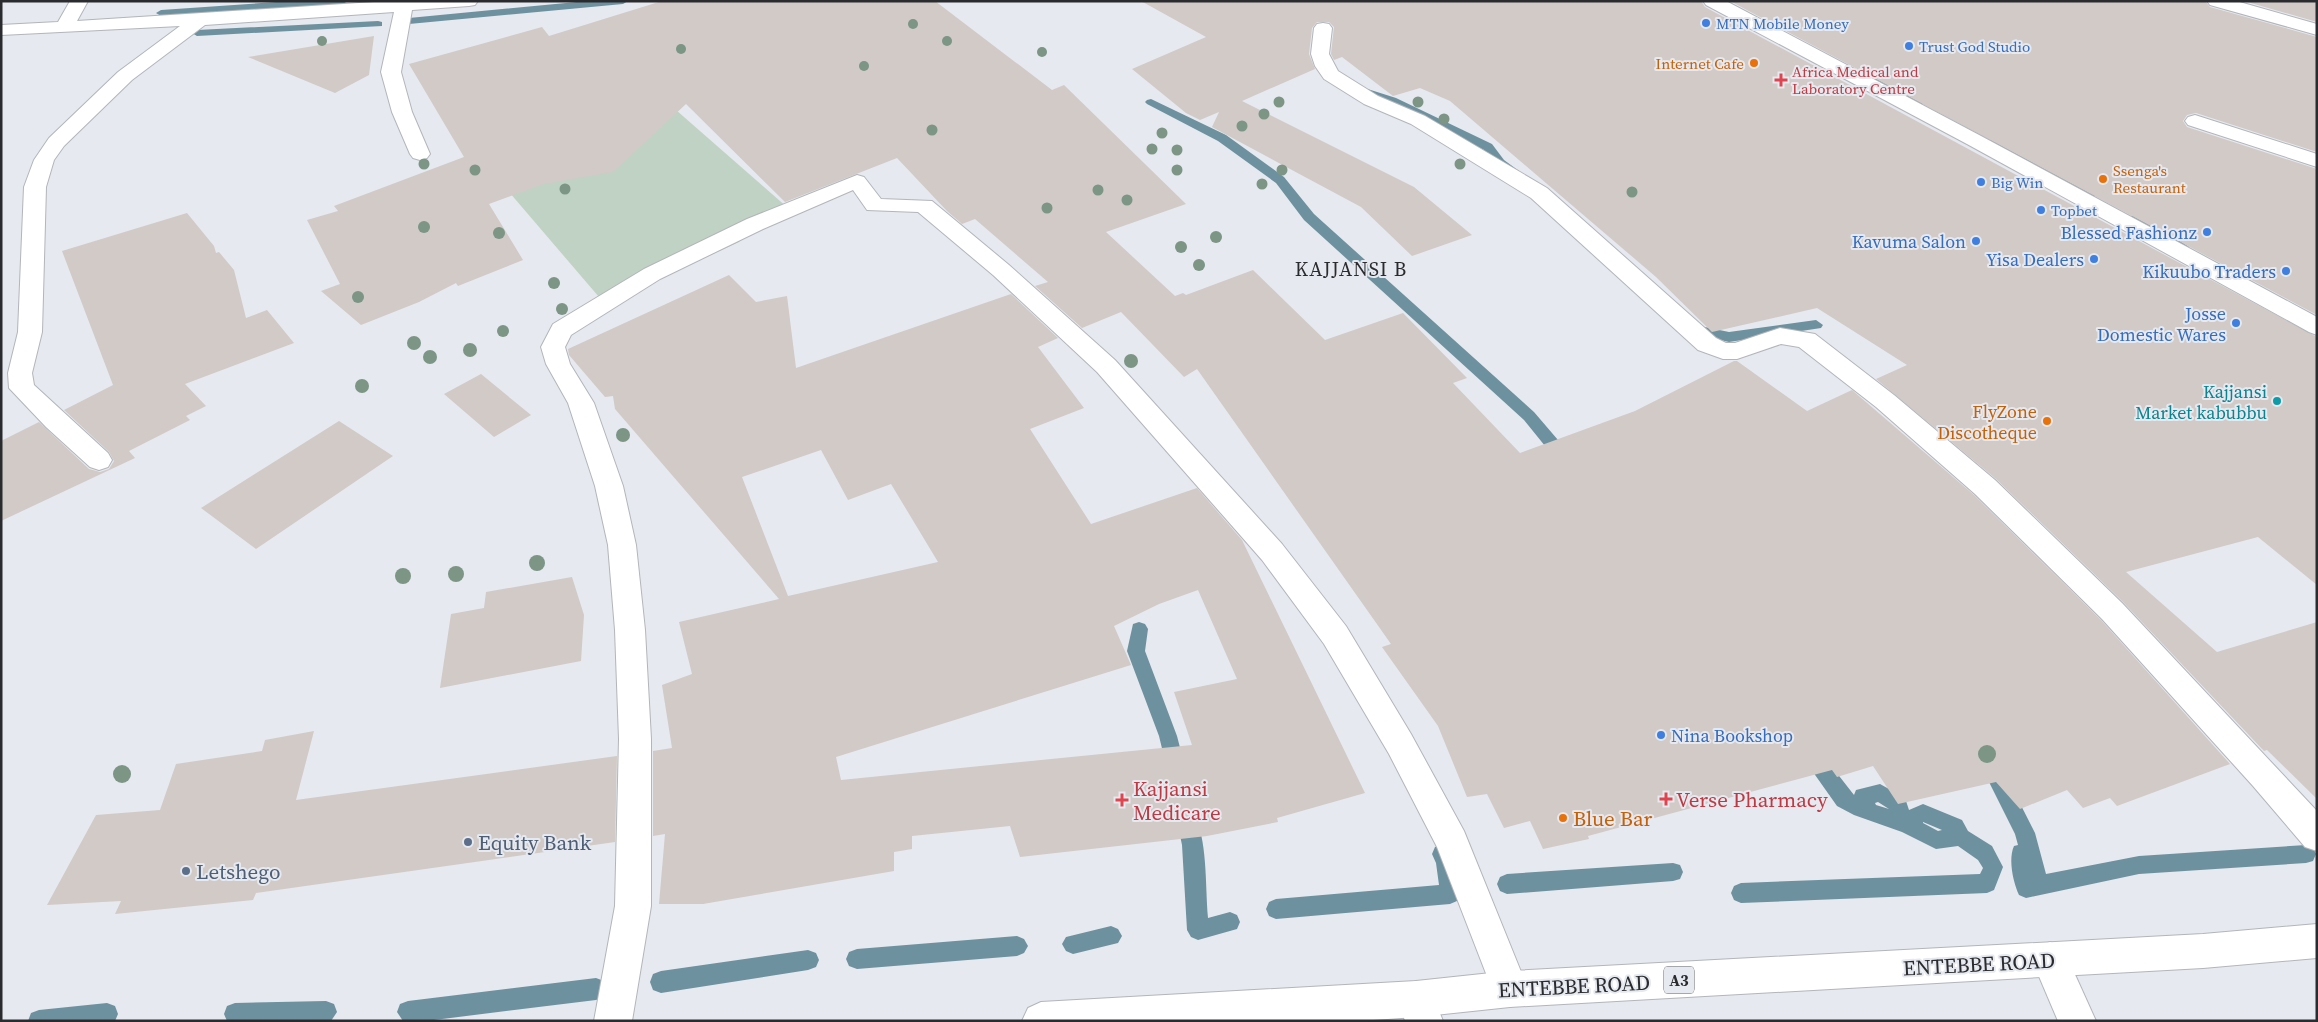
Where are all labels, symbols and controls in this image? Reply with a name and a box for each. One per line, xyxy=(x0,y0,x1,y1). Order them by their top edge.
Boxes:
place label: MTN Mobile Money xyxy=(1716,13,1849,34)
marker: MTN Mobile Money xyxy=(1700,17,1712,29)
place label: Trust God Studio xyxy=(1919,36,2030,57)
marker: Trust God Studio xyxy=(1903,40,1915,52)
place label: Internet Cafe xyxy=(1656,53,1744,74)
marker: Internet Cafe xyxy=(1748,57,1760,69)
place label: Africa Medical and Laboratory Centre xyxy=(1792,61,1919,99)
marker: Africa Medical and Laboratory Centre xyxy=(1774,73,1788,87)
place label: Ssenga's Restaurant xyxy=(2113,160,2186,198)
place label: Big Win xyxy=(1991,172,2043,193)
marker: Ssenga's Restaurant xyxy=(2097,173,2109,185)
marker: Big Win xyxy=(1975,176,1987,188)
place label: Topbet xyxy=(2051,200,2097,221)
marker: Topbet xyxy=(2035,204,2047,216)
place label: Blessed Fashionz xyxy=(2060,220,2197,245)
marker: Blessed Fashionz xyxy=(2201,226,2213,238)
place label: Kavuma Salon xyxy=(1852,229,1966,254)
marker: Kavuma Salon xyxy=(1970,235,1982,247)
place label: Yisa Dealers xyxy=(1986,247,2084,272)
marker: Yisa Dealers xyxy=(2088,253,2100,265)
district label: KAJJANSI B xyxy=(1295,255,1407,283)
place label: Kikuubo Traders xyxy=(2142,259,2276,284)
marker: Kikuubo Traders xyxy=(2280,265,2292,277)
place label: Josse Domestic Wares xyxy=(2097,301,2226,347)
marker: Josse Domestic Wares xyxy=(2230,317,2242,329)
place label: Kajjansi Market kabubbu xyxy=(2135,379,2267,425)
marker: Kajjansi Market kabubbu xyxy=(2271,395,2283,407)
place label: FlyZone Discotheque xyxy=(1937,399,2037,445)
marker: FlyZone Discotheque xyxy=(2041,415,2053,427)
place label: Nina Bookshop xyxy=(1671,723,1793,748)
marker: Nina Bookshop xyxy=(1655,729,1667,741)
place label: Kajjansi Medicare xyxy=(1133,774,1221,827)
place label: Verse Pharmacy xyxy=(1676,785,1828,814)
marker: Kajjansi Medicare xyxy=(1115,793,1129,807)
marker: Verse Pharmacy xyxy=(1660,793,1672,805)
place label: Blue Bar xyxy=(1573,804,1652,833)
marker: Blue Bar xyxy=(1557,812,1569,824)
place label: Equity Bank xyxy=(478,828,592,857)
marker: Equity Bank xyxy=(462,836,474,848)
place label: Letshego xyxy=(196,857,280,886)
marker: Letshego xyxy=(180,865,192,877)
street label: ENTEBBE ROAD xyxy=(1902,946,2056,982)
road number: A3 xyxy=(1664,966,1694,994)
street label: ENTEBBE ROAD xyxy=(1497,968,1651,1004)

